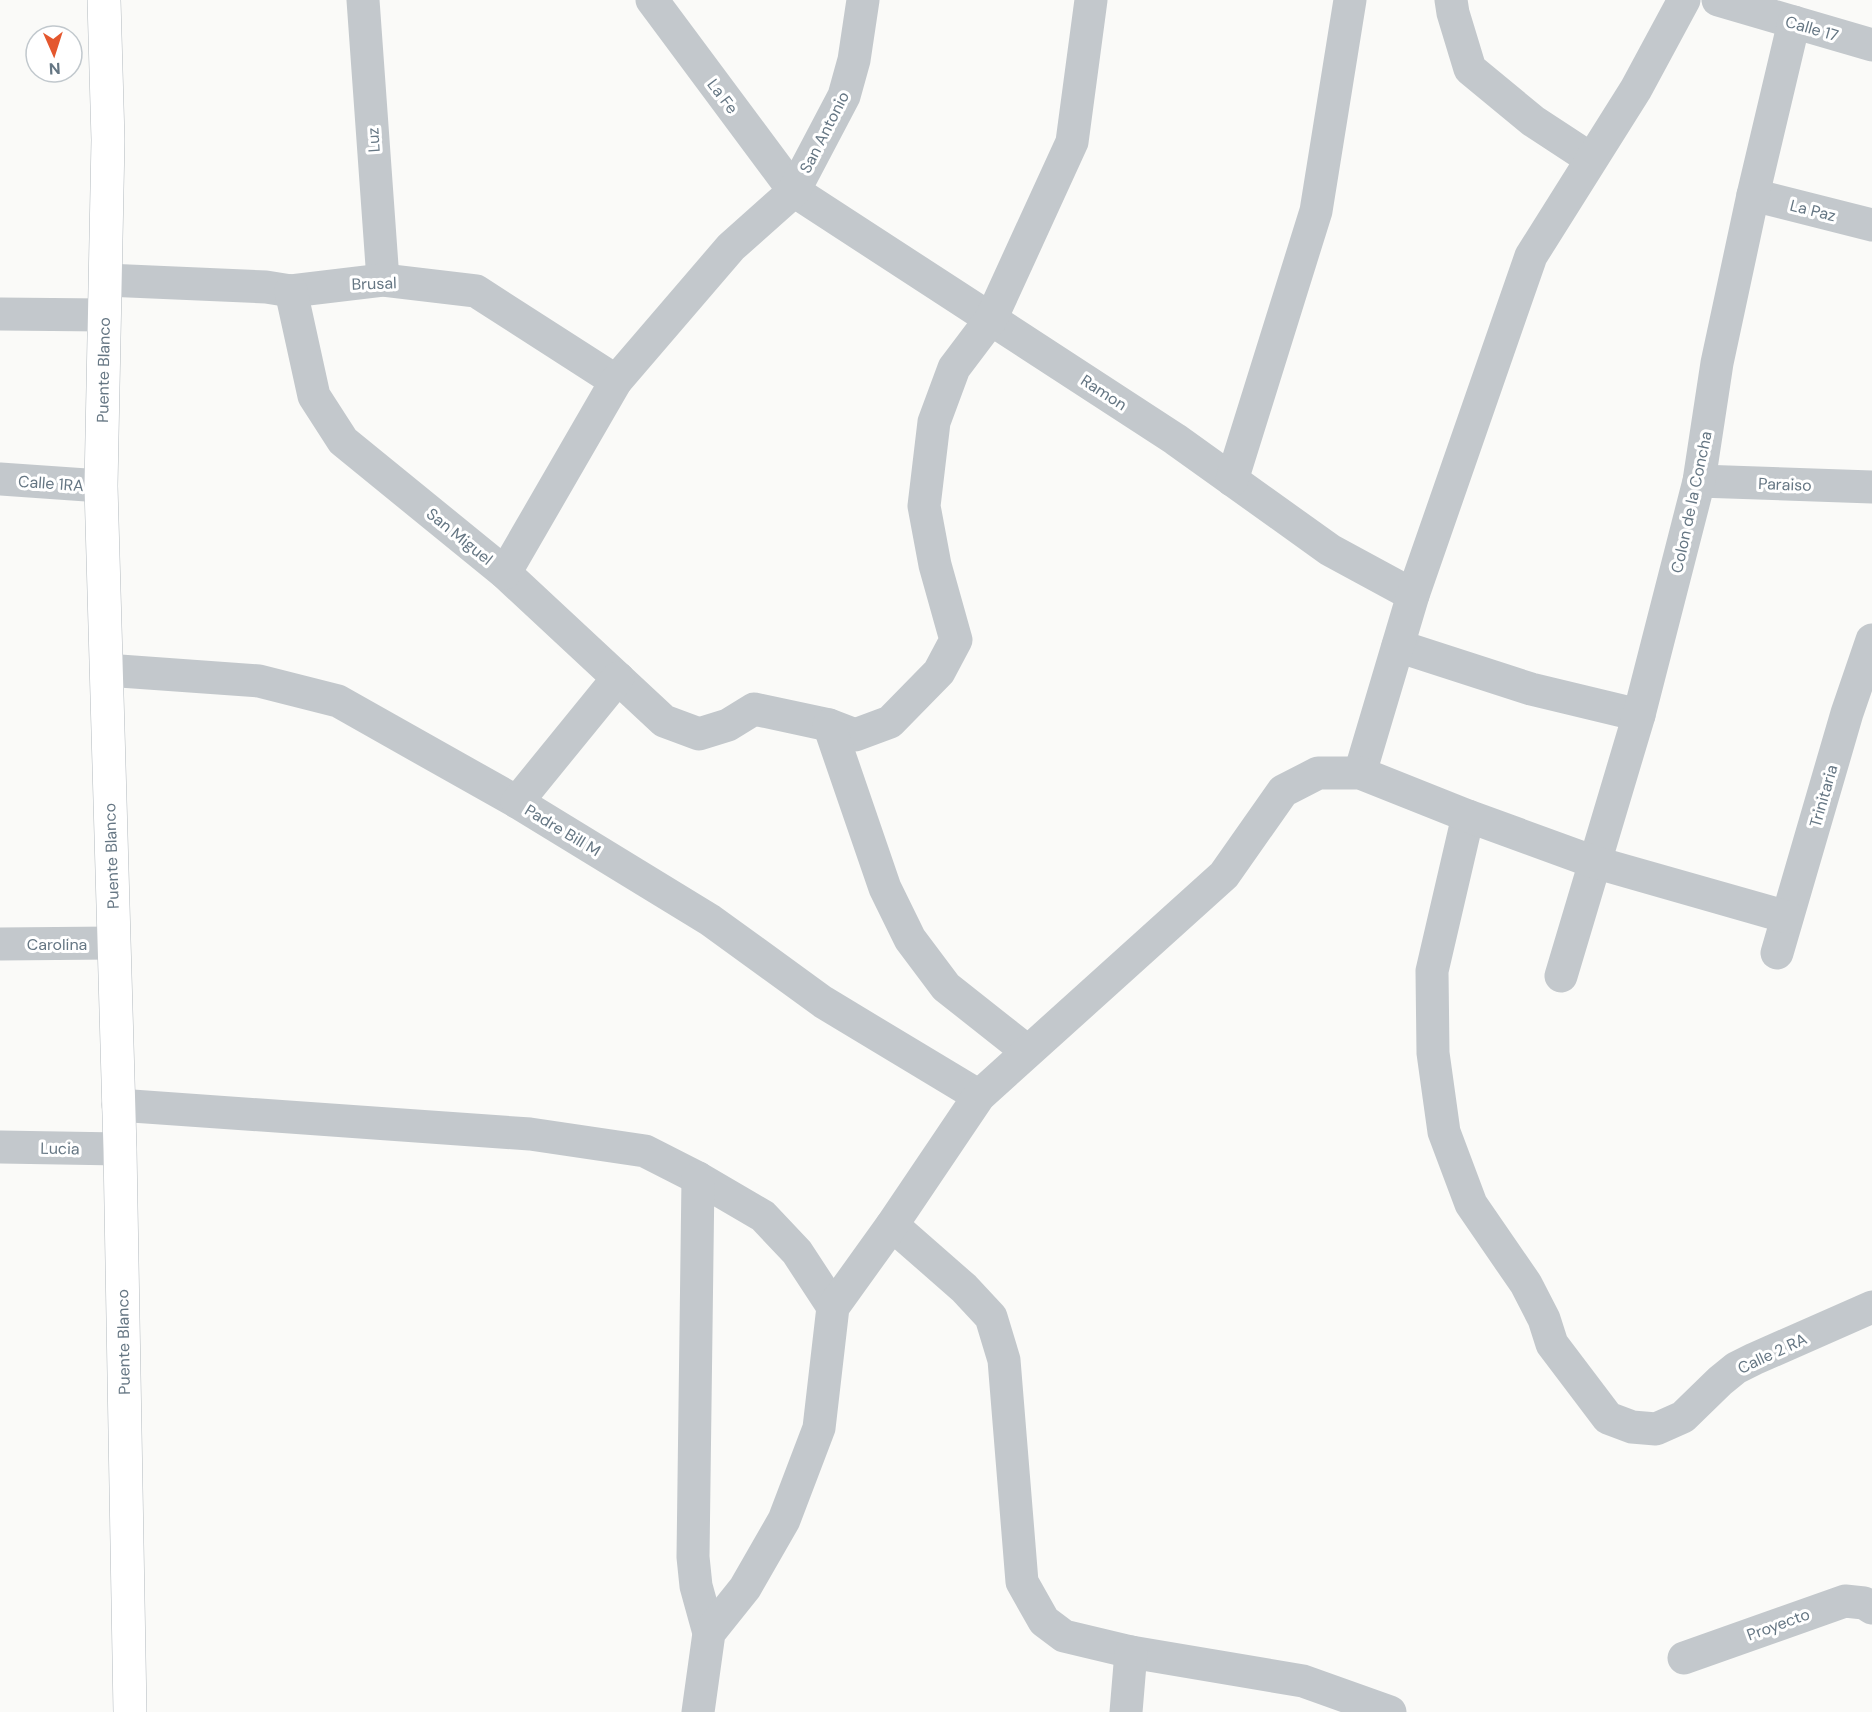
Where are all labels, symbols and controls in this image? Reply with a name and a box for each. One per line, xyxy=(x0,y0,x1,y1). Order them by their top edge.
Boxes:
street label: Calle 17 xyxy=(1783,11,1841,46)
north arrow xyxy=(24,24,84,84)
text: N xyxy=(48,58,61,79)
street label: La Fe xyxy=(703,75,743,118)
street label: San Antonio xyxy=(795,88,854,177)
street label: Luz xyxy=(362,127,385,153)
street label: La Paz xyxy=(1788,195,1838,226)
street label: Brusal xyxy=(351,272,397,295)
street label: Puente Blanco xyxy=(92,317,115,423)
street label: Ramon xyxy=(1077,370,1131,415)
street label: Colon de la Concha xyxy=(1666,429,1717,575)
street label: Calle 1RA xyxy=(17,471,85,496)
street label: Paraiso xyxy=(1758,473,1812,496)
street label: San Miguel xyxy=(422,503,497,570)
street label: Trinitaria xyxy=(1805,762,1842,830)
street label: Padre Bill M xyxy=(521,800,605,861)
street label: Puente Blanco xyxy=(99,803,124,909)
street label: Carolina xyxy=(27,934,87,955)
street label: Lucia xyxy=(40,1138,80,1159)
street label: Puente Blanco xyxy=(112,1289,135,1395)
street label: Calle 2 RA xyxy=(1734,1328,1811,1379)
street label: Proyecto xyxy=(1744,1603,1813,1646)

